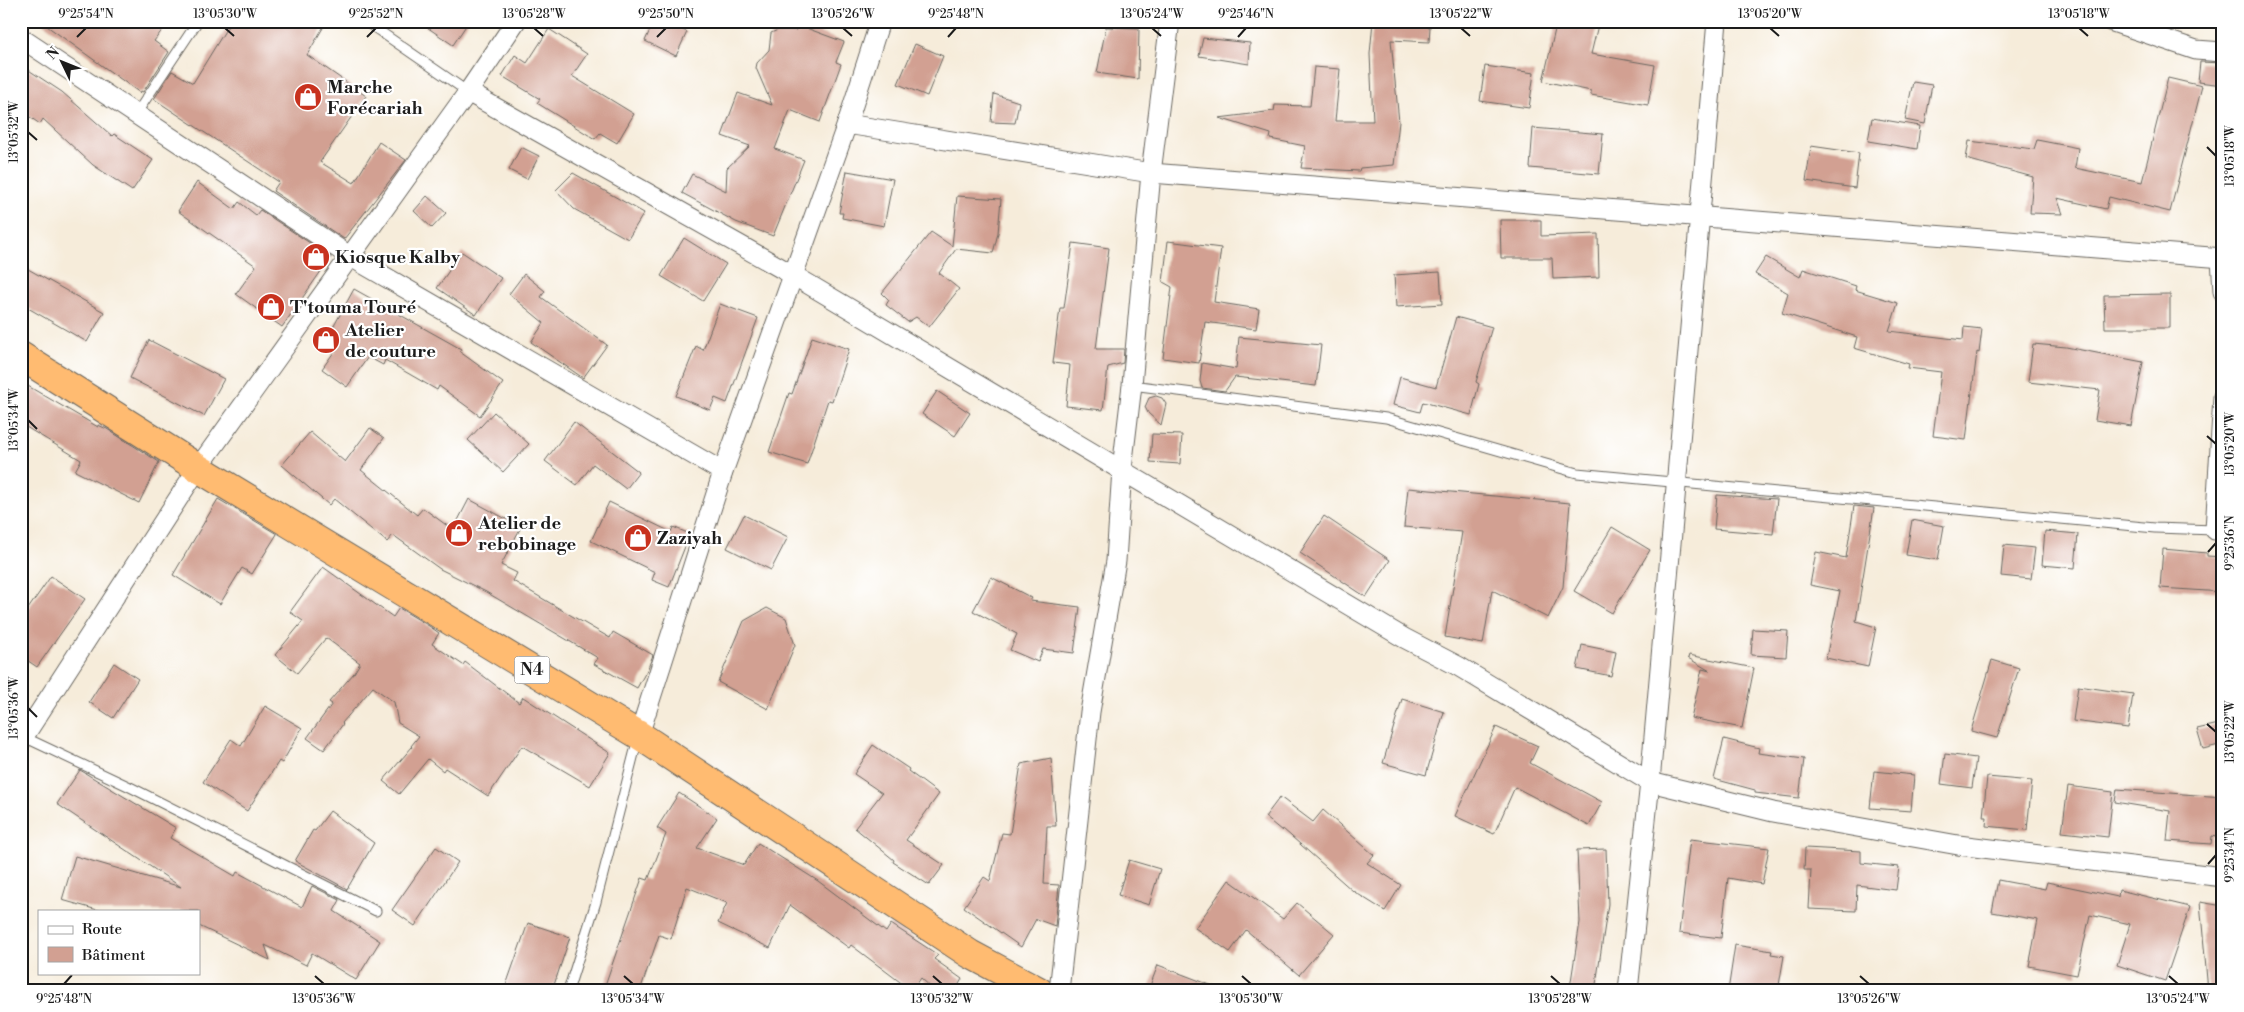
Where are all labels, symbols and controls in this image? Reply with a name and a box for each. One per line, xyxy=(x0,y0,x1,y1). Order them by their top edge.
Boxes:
text: 9°25'54"N xyxy=(58,7,114,22)
text: 13°05'30"W xyxy=(193,7,258,22)
text: 9°25'52"N xyxy=(349,7,404,22)
text: 13°05'28"W xyxy=(502,7,567,22)
text: 9°25'50"N xyxy=(638,7,694,22)
text: 13°05'26"W xyxy=(811,7,876,22)
text: 9°25'48"N xyxy=(928,7,984,22)
text: 13°05'24"W xyxy=(1120,7,1185,22)
text: 9°25'46"N xyxy=(1218,7,1274,22)
text: 13°05'22"W xyxy=(1430,7,1493,22)
text: 13°05'20"W xyxy=(1738,7,1803,22)
text: 13°05'18"W xyxy=(2048,7,2111,22)
north arrow xyxy=(38,38,88,88)
text: N xyxy=(43,44,64,64)
place label: Marche Forécariah xyxy=(327,76,423,120)
shop icon: Marche Forécariah xyxy=(293,82,323,112)
text: 13°05'32"W xyxy=(7,100,22,163)
text: 13°05'18"W xyxy=(2223,124,2238,187)
shop icon: Kiosque Kalby xyxy=(301,242,331,272)
place label: Kiosque Kalby xyxy=(335,246,461,269)
shop icon: T'touma Touré xyxy=(256,292,286,322)
place label: T'touma Touré xyxy=(290,296,416,319)
place label: Atelier de couture xyxy=(344,319,436,363)
shop icon: Atelier de couture xyxy=(311,325,341,355)
text: 13°05'34"W xyxy=(7,387,22,452)
text: 13°05'20"W xyxy=(2223,411,2238,476)
place label: Atelier de rebobinage xyxy=(477,512,577,556)
text: 9°25'36"N xyxy=(2223,515,2238,571)
shop icon: Atelier de rebobinage xyxy=(444,518,474,548)
shop icon: Zaziyah xyxy=(623,523,653,553)
place label: Zaziyah xyxy=(657,527,722,550)
road number: N4 xyxy=(514,656,550,684)
text: 13°05'36"W xyxy=(7,675,22,739)
text: 13°05'22"W xyxy=(2223,700,2238,763)
text: 9°25'34"N xyxy=(2223,827,2238,883)
legend xyxy=(38,910,200,974)
text: Route xyxy=(82,920,122,939)
text: Bâtiment xyxy=(81,946,146,965)
text: 9°25'48"N xyxy=(36,992,92,1007)
text: 13°05'36"W xyxy=(293,992,357,1007)
text: 13°05'34"W xyxy=(602,992,666,1007)
text: 13°05'32"W xyxy=(911,992,974,1007)
text: 13°05'30"W xyxy=(1219,992,1284,1007)
text: 13°05'28"W xyxy=(1528,992,1593,1007)
text: 13°05'26"W xyxy=(1837,992,1902,1007)
text: 13°05'24"W xyxy=(2146,992,2211,1007)

